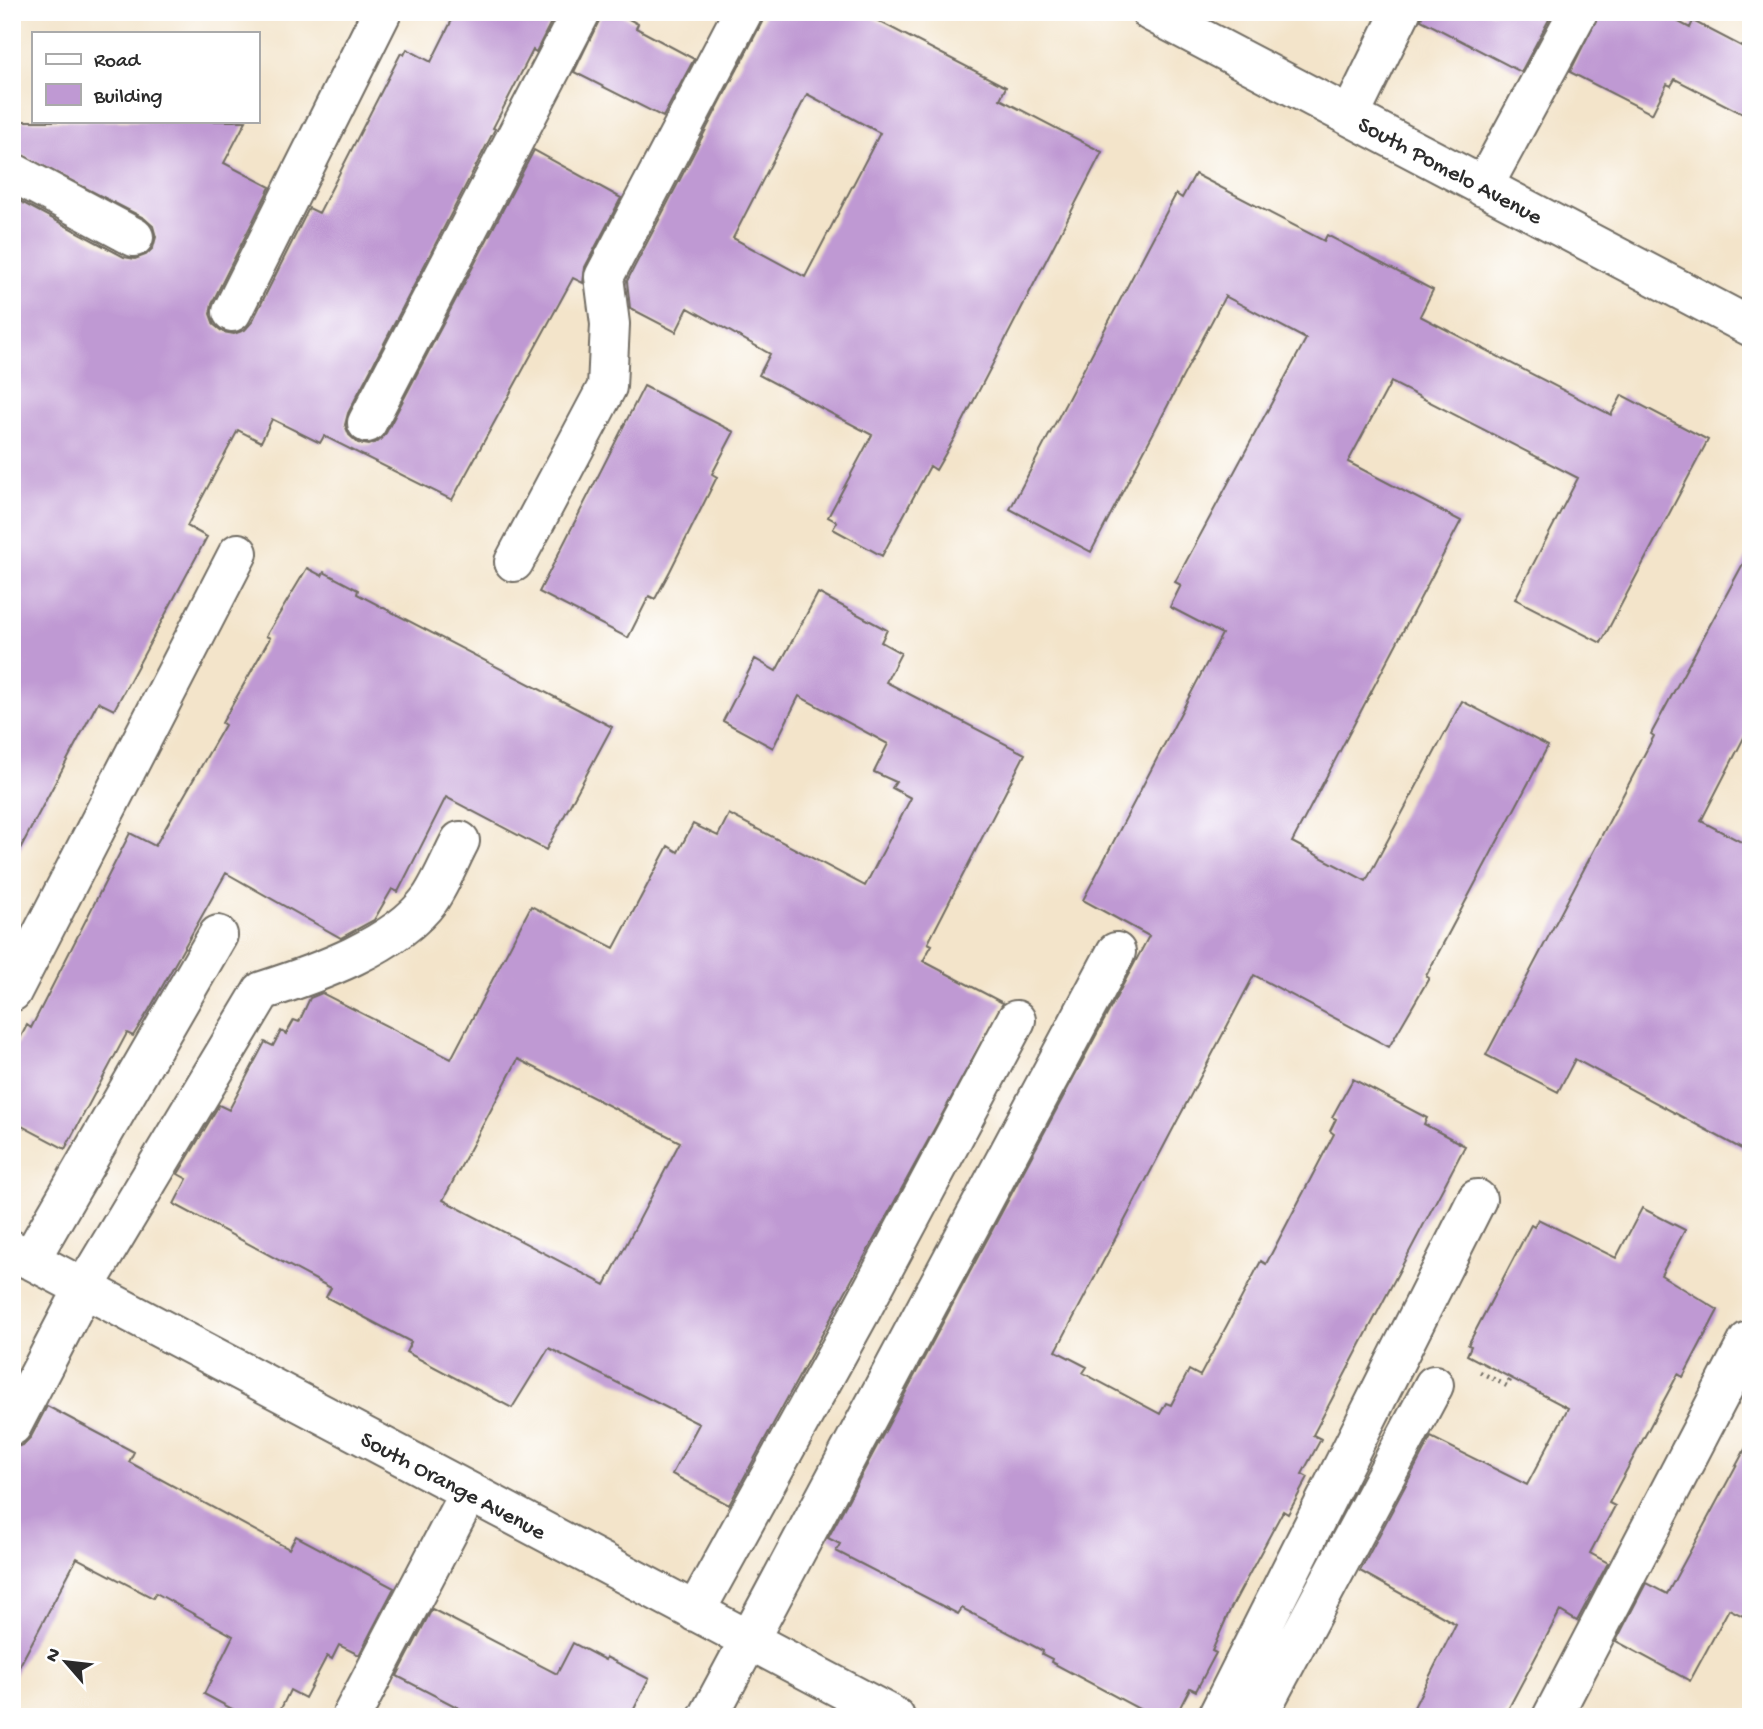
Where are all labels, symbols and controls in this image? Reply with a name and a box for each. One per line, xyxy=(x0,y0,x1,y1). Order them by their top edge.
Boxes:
legend xyxy=(32,32,259,122)
text: Road xyxy=(94,50,142,75)
text: Building xyxy=(93,86,163,111)
street label: South Pomelo Avenue xyxy=(1352,112,1547,233)
street label: South Orange Avenue xyxy=(355,1427,551,1548)
north arrow xyxy=(32,1628,102,1698)
text: N xyxy=(41,1645,67,1667)

